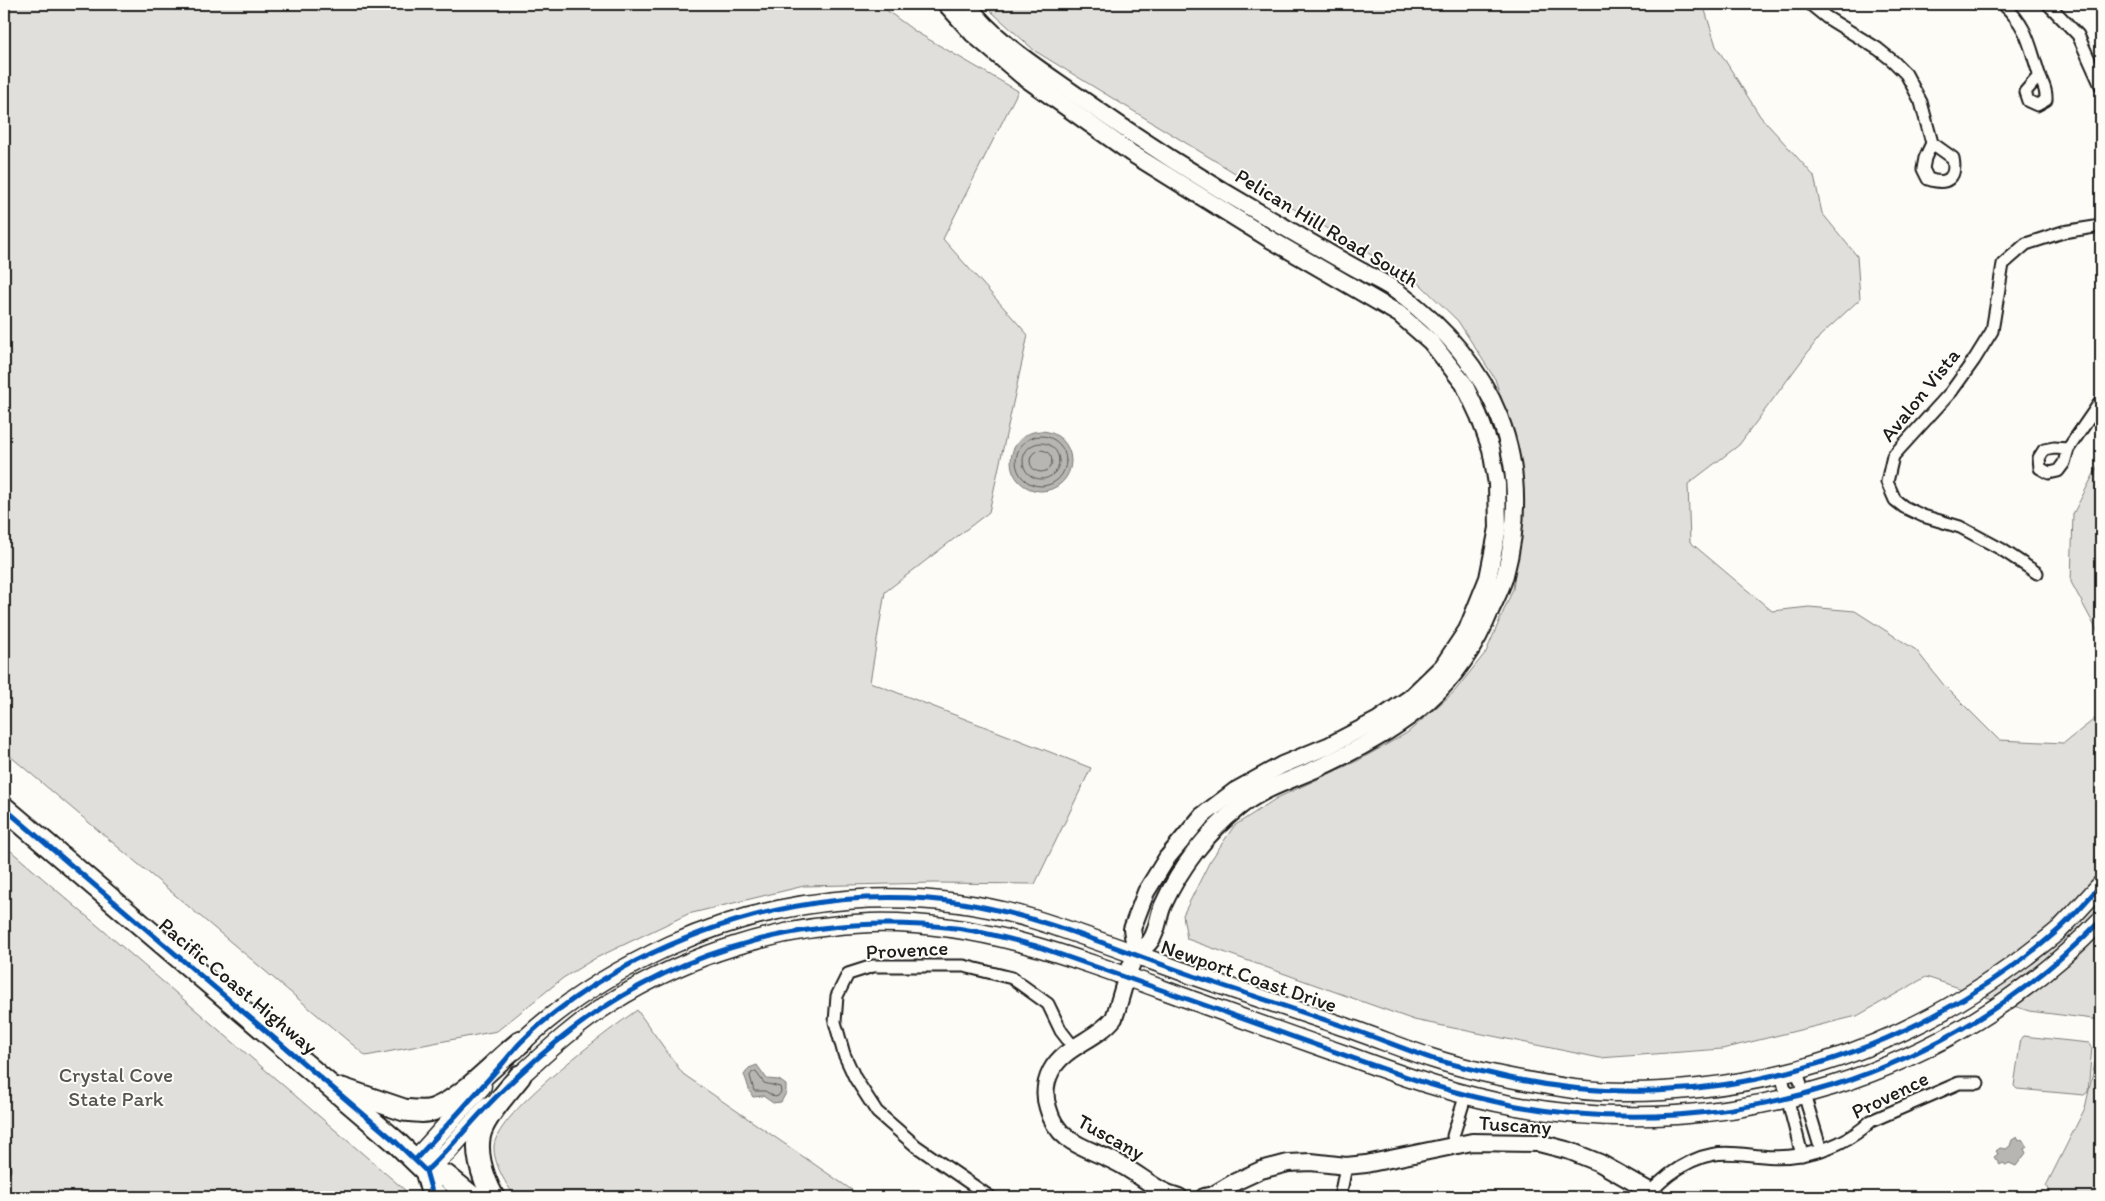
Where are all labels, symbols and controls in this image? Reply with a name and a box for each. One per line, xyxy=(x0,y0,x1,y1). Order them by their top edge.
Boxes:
street label: Pelican Hill Road South xyxy=(1231,163,1424,292)
street label: Avalon Vista xyxy=(1874,343,1965,446)
street label: Pacific Coast Highway xyxy=(154,912,323,1059)
street label: Newport Coast Drive xyxy=(1158,934,1340,1017)
street label: Provence xyxy=(865,935,949,964)
park label: Crystal Cove State Park xyxy=(59,1062,173,1111)
street label: Provence xyxy=(1847,1065,1932,1124)
street label: Tuscany xyxy=(1073,1108,1149,1165)
street label: Tuscany xyxy=(1478,1109,1552,1140)

